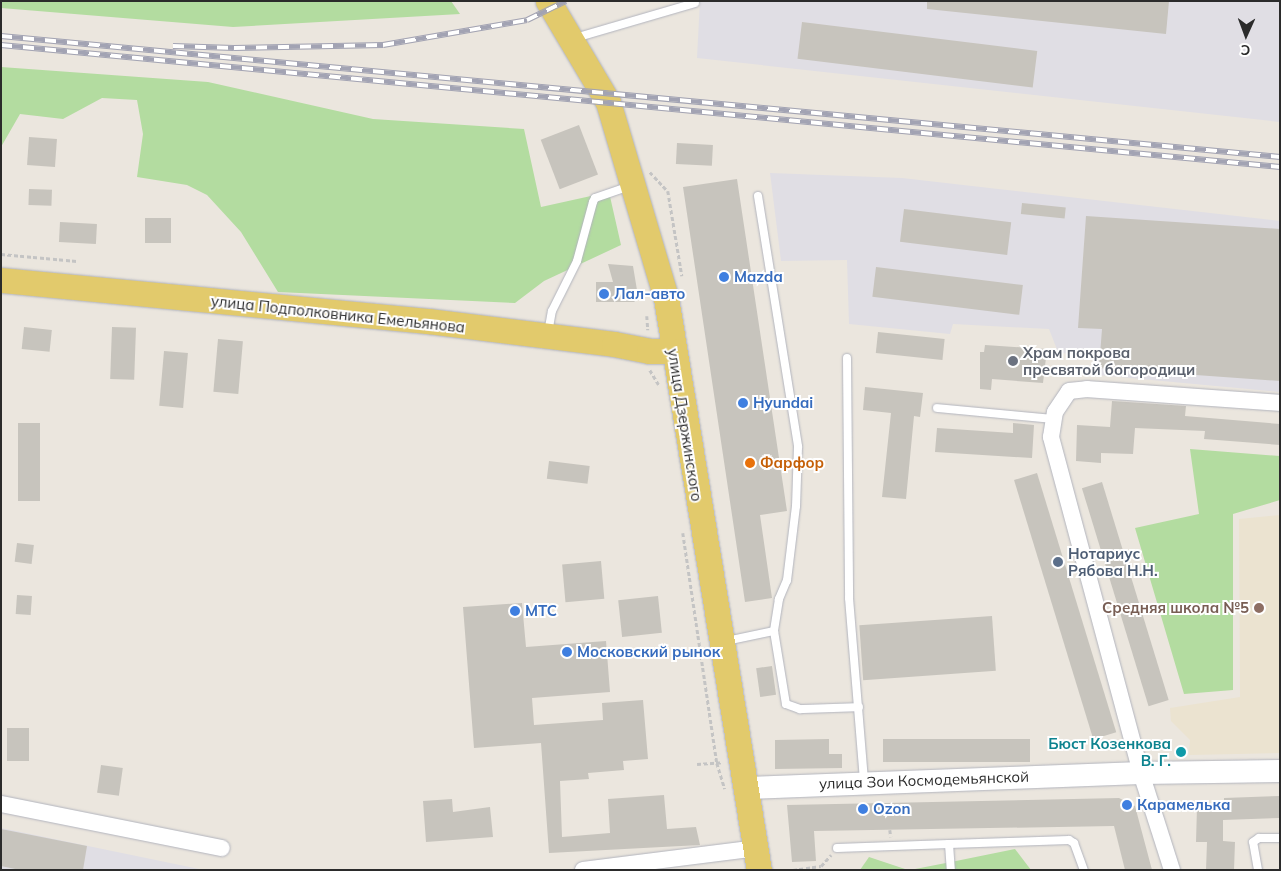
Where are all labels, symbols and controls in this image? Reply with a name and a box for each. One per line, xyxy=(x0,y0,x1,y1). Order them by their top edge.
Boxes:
north arrow xyxy=(1221,10,1271,60)
text: С xyxy=(1240,41,1251,59)
place label: Mazda xyxy=(734,268,783,286)
marker: Mazda xyxy=(718,271,730,283)
place label: Лал-авто xyxy=(614,285,685,303)
marker: Лал-авто xyxy=(598,288,610,300)
street label: улица Подполковника Емельянова xyxy=(210,292,466,336)
place label: Храм покрова пресвятой богородици xyxy=(1023,343,1195,378)
street label: улица Дзержинского xyxy=(664,347,706,503)
marker: Храм покрова пресвятой богородици xyxy=(1007,355,1019,367)
place label: Hyundai xyxy=(753,394,813,412)
marker: Hyundai xyxy=(737,397,749,409)
place label: Фарфор xyxy=(760,454,824,472)
marker: Фарфор xyxy=(744,457,756,469)
place label: Нотариус Рябова Н.Н. xyxy=(1068,544,1158,579)
marker: Нотариус Рябова Н.Н. xyxy=(1052,556,1064,568)
place label: Средняя школа №5 xyxy=(1102,599,1249,617)
place label: МТС xyxy=(525,602,557,620)
marker: Средняя школа №5 xyxy=(1253,602,1265,614)
marker: МТС xyxy=(509,605,521,617)
place label: Московский рынок xyxy=(577,643,720,661)
marker: Московский рынок xyxy=(561,646,573,658)
place label: Бюст Козенкова В. Г. xyxy=(1048,734,1171,769)
marker: Бюст Козенкова В. Г. xyxy=(1175,746,1187,758)
street label: улица Зои Космодемьянской xyxy=(819,767,1029,793)
place label: Карамелька xyxy=(1137,796,1230,814)
marker: Карамелька xyxy=(1121,799,1133,811)
place label: Ozon xyxy=(873,800,910,818)
marker: Ozon xyxy=(857,803,869,815)

